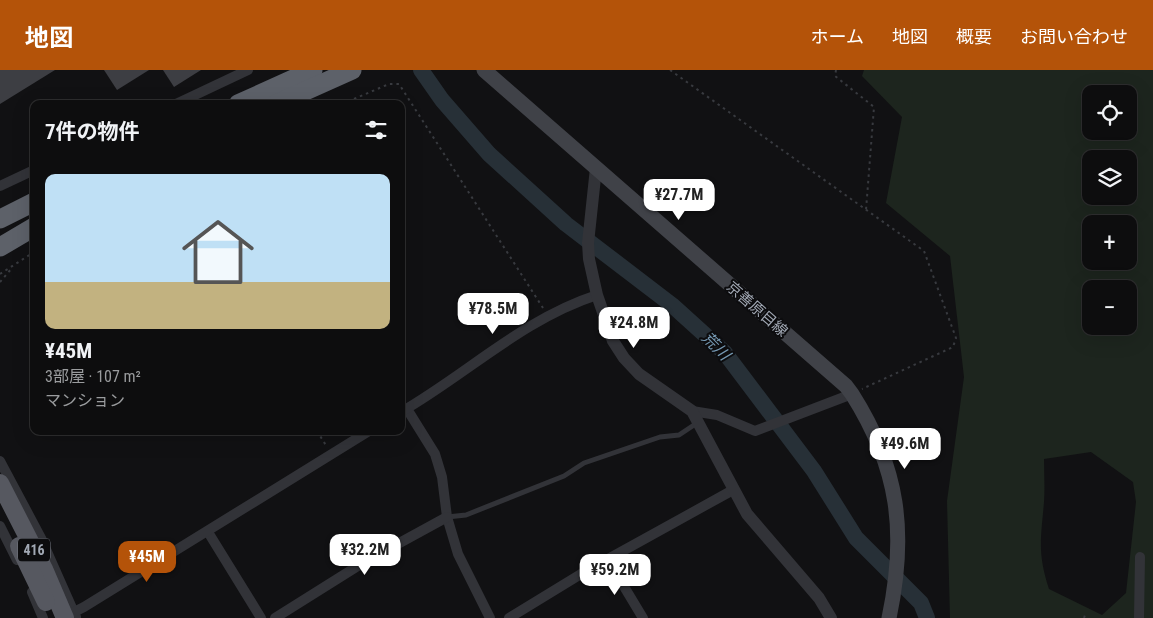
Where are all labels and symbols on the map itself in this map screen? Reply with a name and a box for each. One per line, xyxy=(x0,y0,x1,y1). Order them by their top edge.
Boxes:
pin: ¥27.7M xyxy=(638,178,720,221)
street label: 京善原目線 xyxy=(723,278,791,340)
pin: ¥78.5M xyxy=(452,292,534,335)
pin: ¥24.8M xyxy=(593,306,675,349)
water label: 荒川 xyxy=(698,328,735,365)
pin: ¥49.6M xyxy=(864,428,946,470)
pin: ¥32.2M xyxy=(324,534,406,576)
road number: 416 xyxy=(18,538,50,562)
pin: ¥45M xyxy=(117,540,177,583)
pin: ¥59.2M xyxy=(574,554,656,596)

